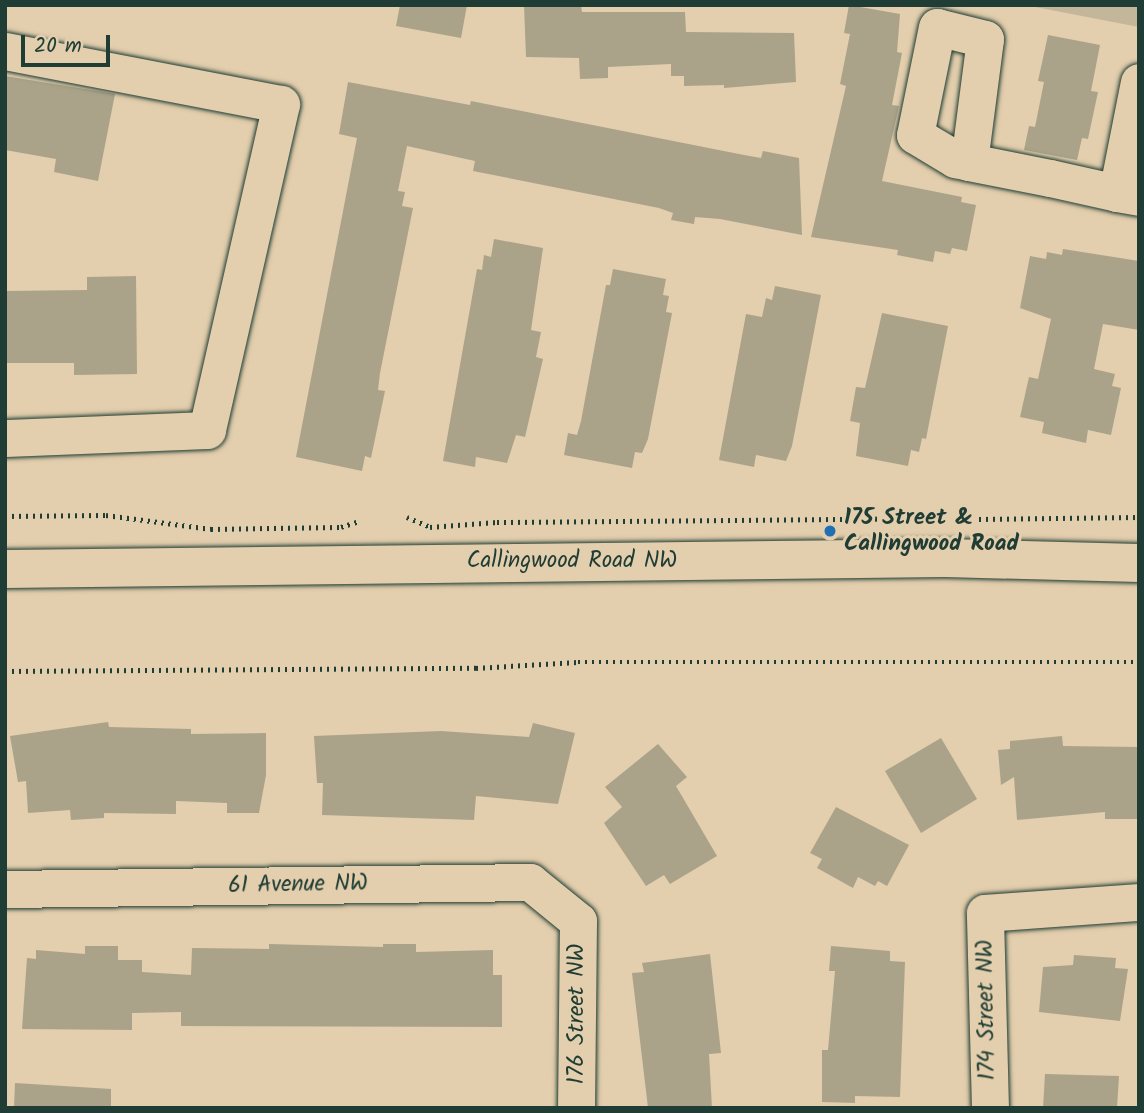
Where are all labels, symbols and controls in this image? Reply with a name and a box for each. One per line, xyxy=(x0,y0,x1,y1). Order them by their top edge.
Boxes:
scale bar xyxy=(24,21,114,65)
text: 20 m xyxy=(34,30,82,63)
place label: 175 Street & Callingwood Road xyxy=(844,504,1019,558)
marker: 175 Street & Callingwood Road xyxy=(822,523,838,539)
street label: Callingwood Road NW xyxy=(467,547,677,575)
street label: 61 Avenue NW xyxy=(228,870,368,900)
street label: 174 Street NW xyxy=(972,939,1002,1081)
street label: 176 Street NW xyxy=(563,944,591,1084)

